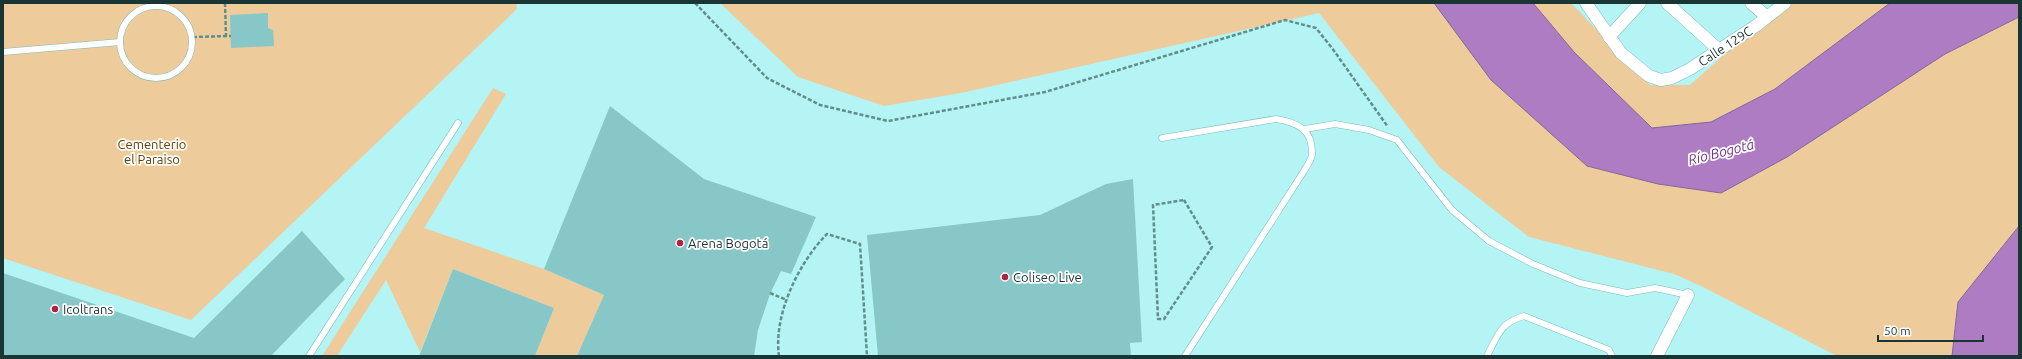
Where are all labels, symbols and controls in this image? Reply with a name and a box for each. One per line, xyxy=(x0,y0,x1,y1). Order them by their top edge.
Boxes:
street label: Calle 129C xyxy=(1695,23,1755,69)
water label: Río Bogotá xyxy=(1686,136,1756,168)
park label: Cementerio el Paraiso xyxy=(118,137,186,166)
place label: Arena Bogotá xyxy=(688,236,768,250)
marker: Arena Bogotá xyxy=(675,238,685,248)
place label: Coliseo Live xyxy=(1013,270,1082,284)
marker: Coliseo Live xyxy=(1000,272,1010,282)
place label: Icoltrans xyxy=(63,302,113,316)
marker: Icoltrans xyxy=(50,304,60,314)
scale bar xyxy=(1878,317,1983,343)
text: 50 m xyxy=(1884,324,1911,337)

